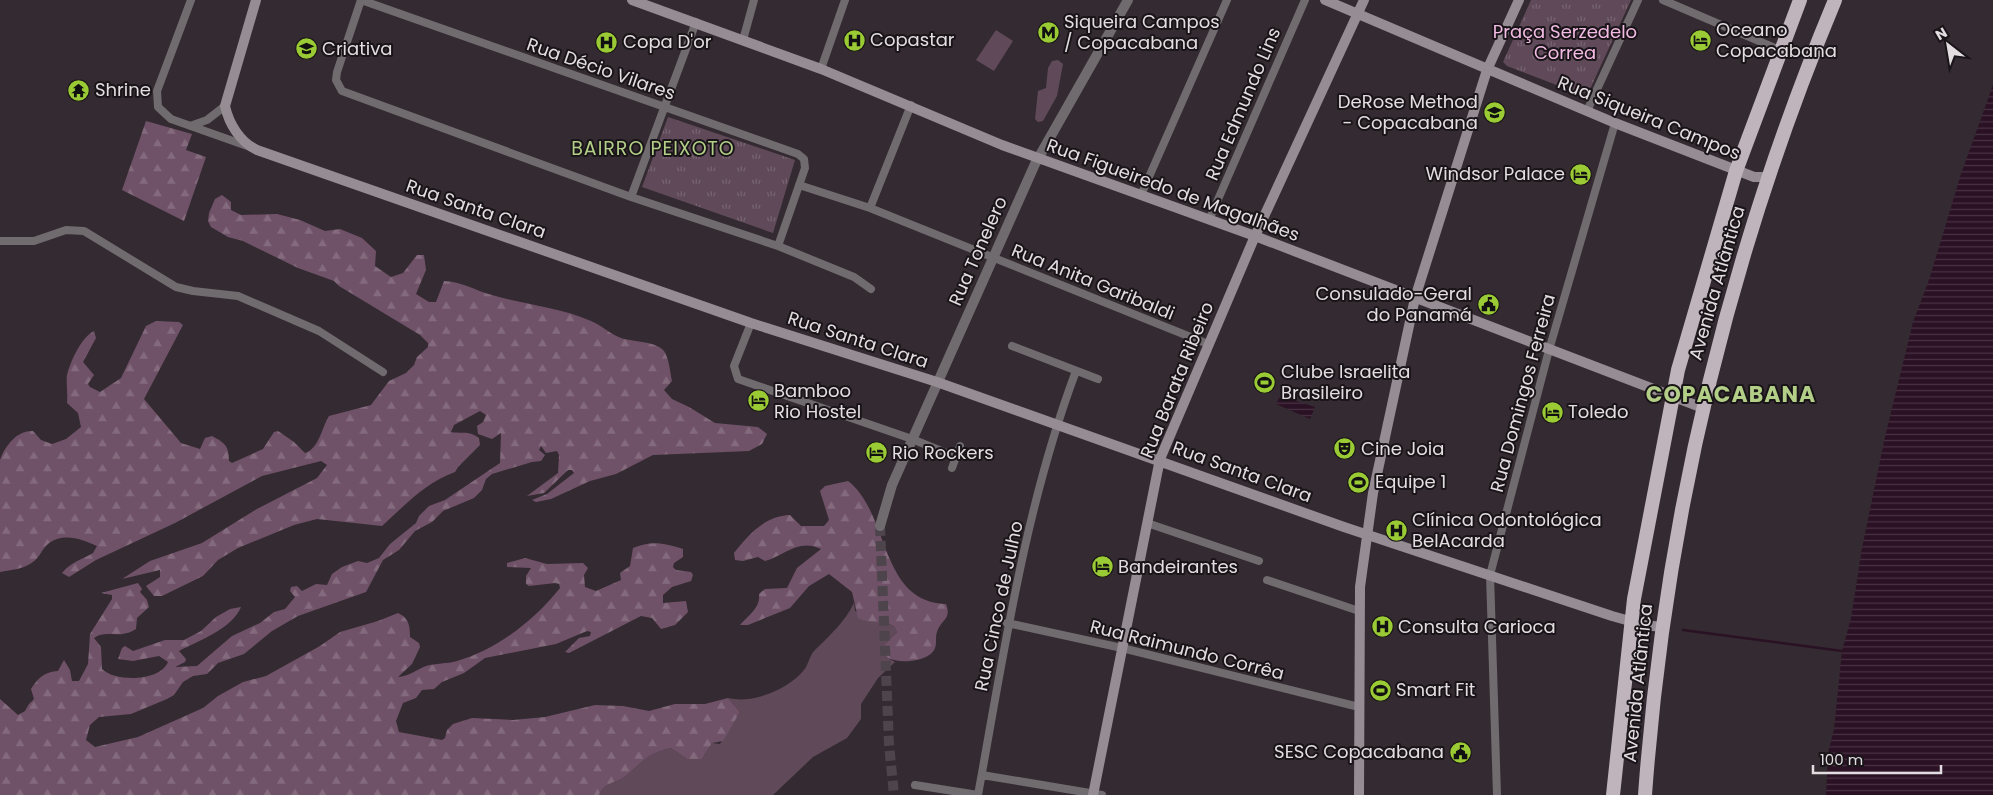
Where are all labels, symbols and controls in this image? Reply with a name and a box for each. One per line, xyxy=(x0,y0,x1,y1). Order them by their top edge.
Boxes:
place label: Siqueira Campos / Copacabana xyxy=(1064,9,1220,55)
place label: Oceano Copacabana xyxy=(1716,17,1837,63)
park label: Praça Serzedelo Correa xyxy=(1493,19,1637,65)
metro station icon: Siqueira Campos / Copacabana xyxy=(1036,20,1060,44)
north arrow xyxy=(1923,20,1973,70)
street label: Rua Edmundo Lins xyxy=(1199,23,1286,184)
text: N xyxy=(1932,23,1951,45)
place label: Copastar xyxy=(870,27,955,52)
hospital icon: Copastar xyxy=(842,28,866,52)
hotel icon: Oceano Copacabana xyxy=(1688,28,1712,52)
place label: Copa D'or xyxy=(623,29,712,54)
hospital icon: Copa D'or xyxy=(595,30,619,54)
street label: Rua Décio Vilares xyxy=(524,31,679,106)
place label: Criativa xyxy=(322,36,392,61)
school or university icon: Criativa xyxy=(294,37,318,61)
street label: Rua Siqueira Campos xyxy=(1554,69,1744,166)
place label: Shrine xyxy=(95,77,151,102)
temple icon: Shrine xyxy=(67,78,91,102)
place label: DeRose Method - Copacabana xyxy=(1338,89,1478,135)
school or university icon: DeRose Method - Copacabana xyxy=(1482,100,1506,124)
street label: Rua Figueiredo de Magalhães xyxy=(1043,132,1303,247)
district label: BAIRRO PEIXOTO xyxy=(571,135,735,162)
place label: Windsor Palace xyxy=(1426,161,1565,186)
hotel icon: Windsor Palace xyxy=(1569,162,1593,186)
street label: Rua Santa Clara xyxy=(403,173,550,244)
street label: Rua Tonelero xyxy=(942,192,1013,309)
street label: Avenida Atlântica xyxy=(1683,203,1750,363)
street label: Rua Anita Garibaldi xyxy=(1008,237,1178,326)
place label: Consulado-Geral do Panamá xyxy=(1315,281,1472,327)
street label: Rua Domingos Ferreira xyxy=(1484,291,1561,495)
public building icon: Consulado-Geral do Panamá xyxy=(1476,292,1500,316)
street label: Rua Barata Ribeiro xyxy=(1134,298,1219,462)
street label: Rua Santa Clara xyxy=(785,305,932,374)
place label: Clube Israelita Brasileiro xyxy=(1281,359,1410,405)
sports icon: Clube Israelita Brasileiro xyxy=(1253,370,1277,394)
place label: Bamboo Rio Hostel xyxy=(774,378,861,424)
district label: COPACABANA xyxy=(1646,379,1816,410)
hotel icon: Bamboo Rio Hostel xyxy=(746,389,770,413)
place label: Toledo xyxy=(1568,399,1629,424)
hotel icon: Toledo xyxy=(1540,400,1564,424)
street label: Rua Santa Clara xyxy=(1169,435,1315,508)
place label: Cine Joia xyxy=(1361,436,1444,461)
theatre icon: Cine Joia xyxy=(1333,437,1357,461)
place label: Rio Rockers xyxy=(892,440,994,465)
hotel icon: Rio Rockers xyxy=(864,441,888,465)
place label: Equipe 1 xyxy=(1375,469,1446,494)
sports icon: Equipe 1 xyxy=(1347,470,1371,494)
place label: Clínica Odontológica BelAcarda xyxy=(1412,507,1602,553)
hospital icon: Clínica Odontológica BelAcarda xyxy=(1384,518,1408,542)
street label: Rua Cinco de Julho xyxy=(968,519,1029,693)
place label: Bandeirantes xyxy=(1118,554,1238,579)
hotel icon: Bandeirantes xyxy=(1090,555,1114,579)
street label: Avenida Atlântica xyxy=(1617,602,1658,763)
street label: Rua Raimundo Corrêa xyxy=(1087,613,1287,686)
place label: Consulta Carioca xyxy=(1398,614,1556,639)
hospital icon: Consulta Carioca xyxy=(1370,615,1394,639)
place label: Smart Fit xyxy=(1396,677,1475,702)
sports icon: Smart Fit xyxy=(1368,678,1392,702)
place label: SESC Copacabana xyxy=(1274,739,1444,764)
public building icon: SESC Copacabana xyxy=(1448,740,1472,764)
scale bar xyxy=(1813,742,1940,774)
text: 100 m xyxy=(1820,749,1863,770)

